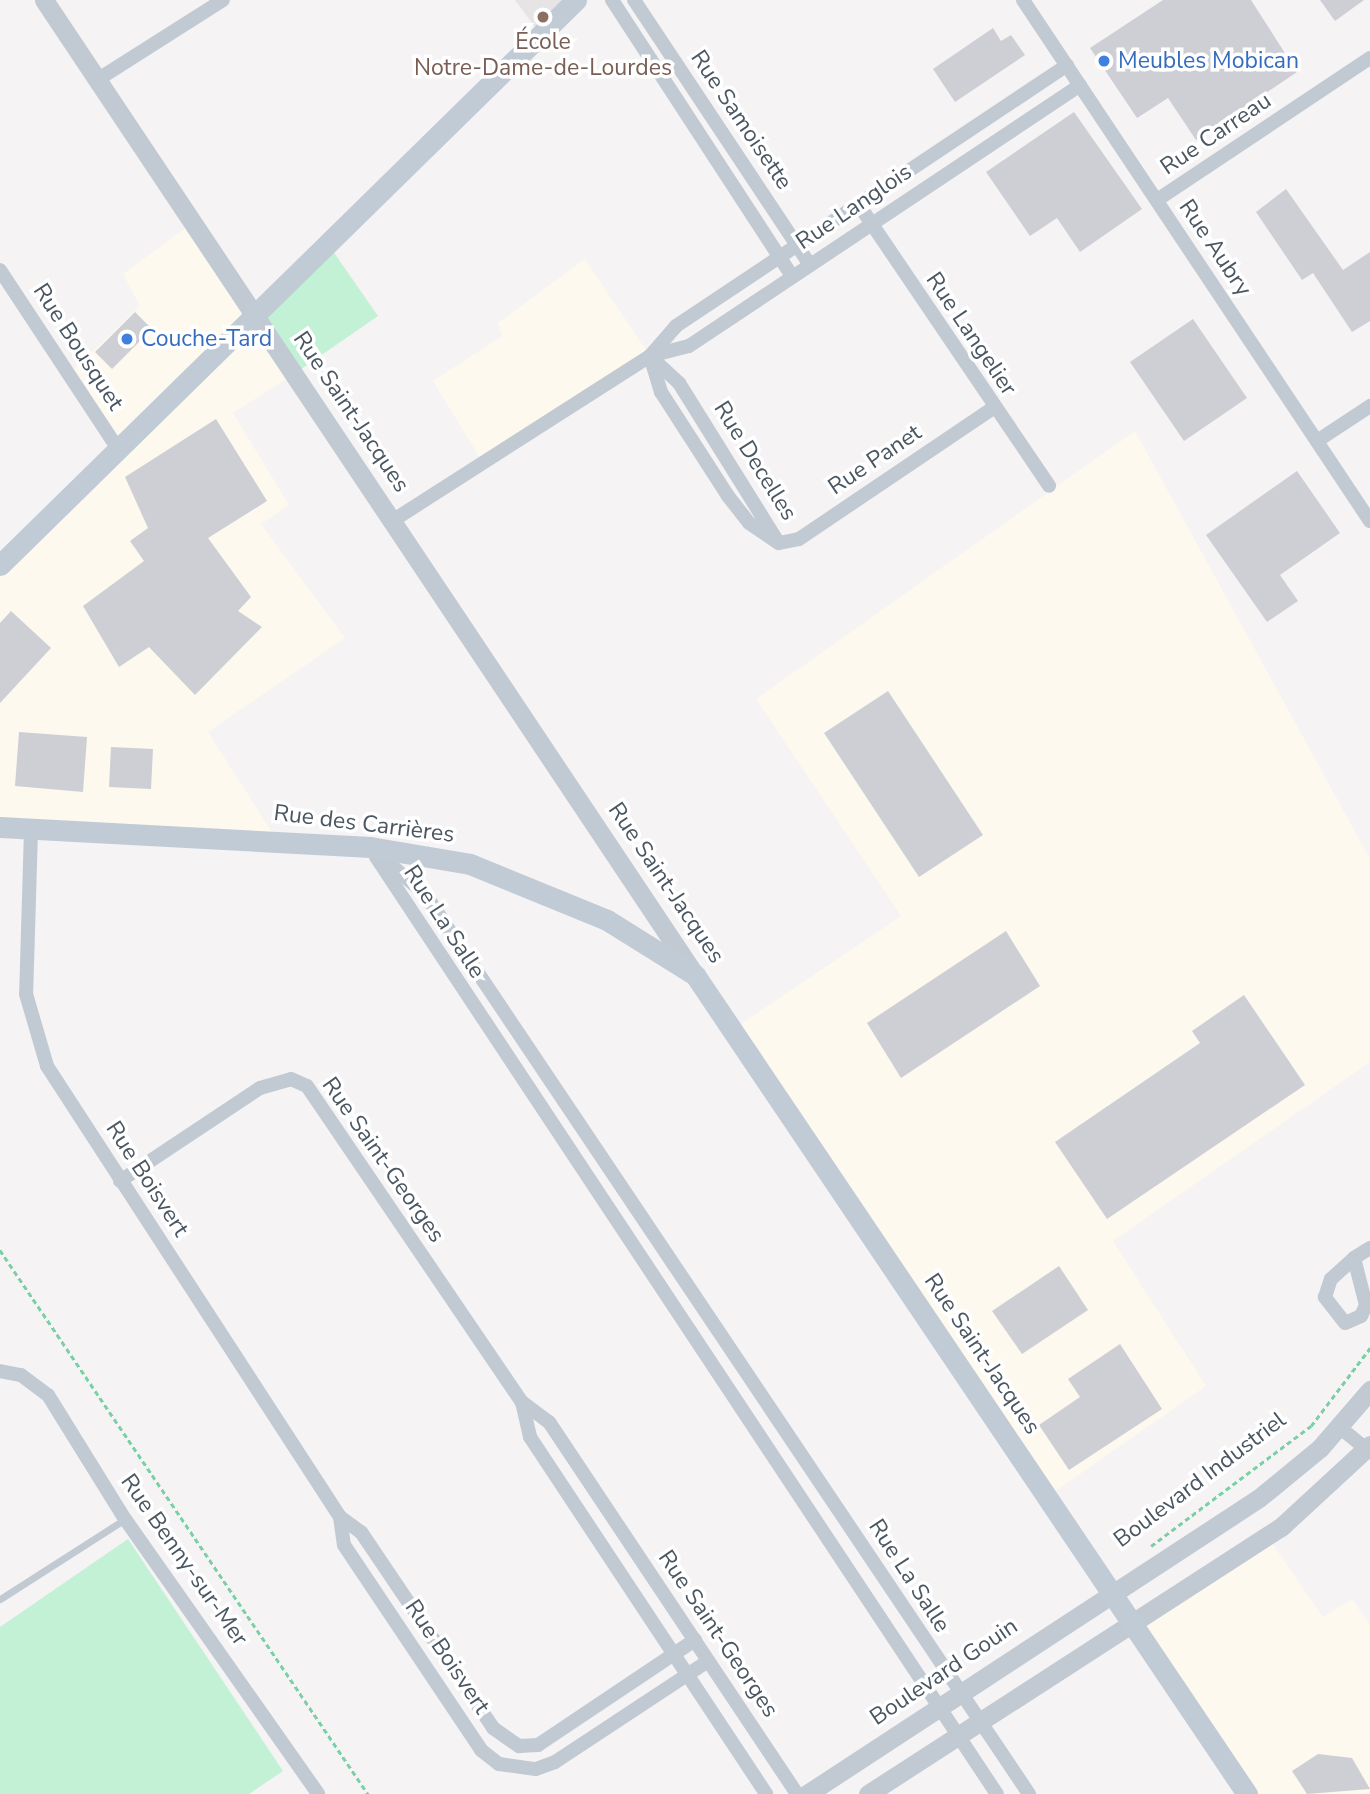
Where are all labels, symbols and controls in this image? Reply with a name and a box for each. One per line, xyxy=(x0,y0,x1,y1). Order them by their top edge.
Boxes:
marker: École Notre-Dame-de-Lourdes xyxy=(535,9,551,25)
place label: École Notre-Dame-de-Lourdes xyxy=(414,28,672,82)
street label: Rue Samoisette xyxy=(684,45,798,195)
place label: Meubles Mobican xyxy=(1118,47,1299,75)
marker: Meubles Mobican xyxy=(1096,53,1112,69)
street label: Rue Carreau xyxy=(1155,87,1277,181)
street label: Rue Langlois xyxy=(791,158,917,256)
street label: Rue Aubry xyxy=(1173,195,1257,301)
street label: Rue Langelier xyxy=(920,267,1022,401)
street label: Rue Bousquet xyxy=(27,279,129,415)
place label: Couche-Tard xyxy=(141,325,272,353)
street label: Rue Saint-Jacques xyxy=(287,326,415,498)
marker: Couche-Tard xyxy=(119,331,135,347)
street label: Rue Decelles xyxy=(707,396,803,526)
street label: Rue Panet xyxy=(823,419,927,501)
street label: Rue Saint-Jacques xyxy=(602,797,730,969)
street label: Rue des Carrières xyxy=(272,799,456,849)
street label: Rue La Salle xyxy=(397,860,491,984)
street label: Rue Saint-Georges xyxy=(316,1072,450,1248)
street label: Rue Boisvert xyxy=(100,1116,194,1242)
street label: Rue Saint-Jacques xyxy=(918,1268,1046,1440)
street label: Boulevard Industriel xyxy=(1109,1406,1291,1554)
street label: Rue Benny-sur-Mer xyxy=(114,1469,254,1651)
street label: Rue La Salle xyxy=(862,1514,956,1638)
street label: Rue Saint-Georges xyxy=(652,1545,784,1723)
street label: Rue Boisvert xyxy=(399,1595,495,1719)
street label: Boulevard Gouin xyxy=(865,1612,1023,1732)

